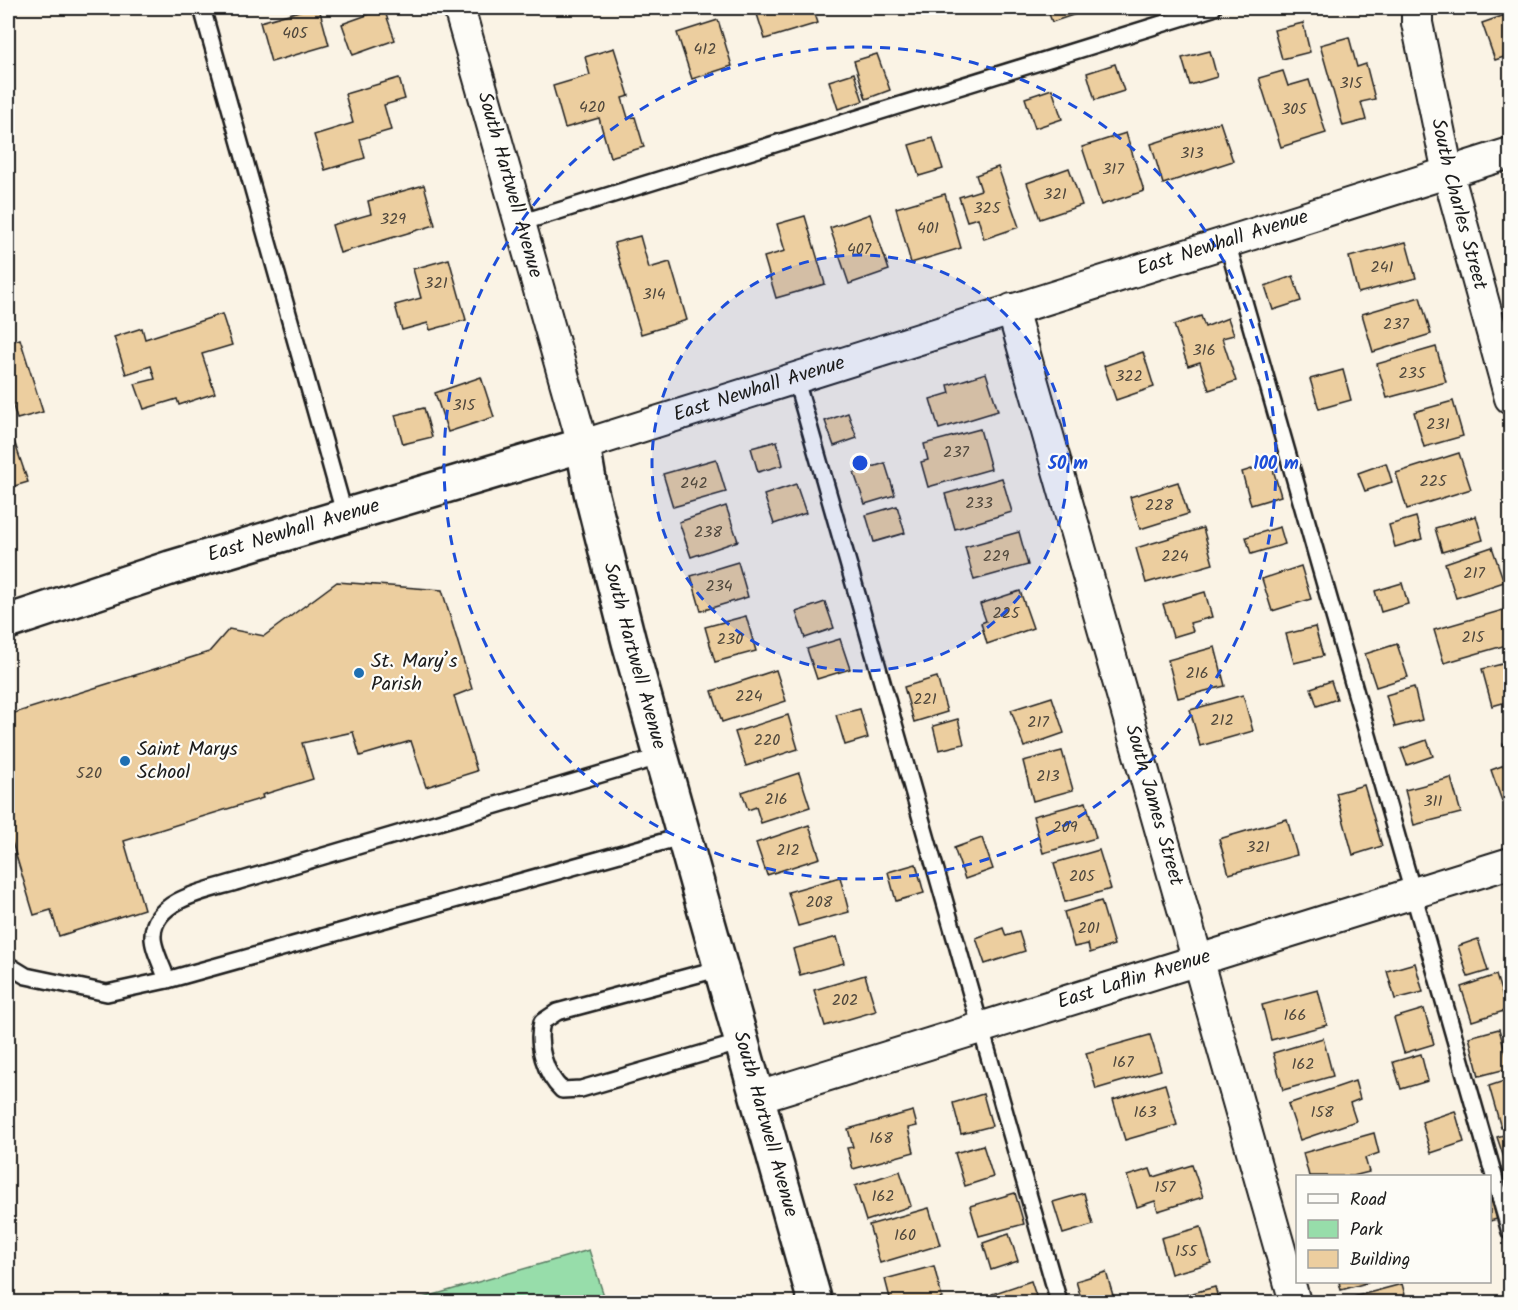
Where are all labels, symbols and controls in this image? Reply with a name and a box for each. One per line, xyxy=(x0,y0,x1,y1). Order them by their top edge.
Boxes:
house number: 405 xyxy=(282,21,309,46)
house number: 412 xyxy=(693,37,717,62)
house number: 315 xyxy=(1340,71,1364,96)
street label: South Hartwell Avenue xyxy=(468,88,551,282)
house number: 420 xyxy=(579,95,605,120)
house number: 305 xyxy=(1281,97,1308,122)
street label: South Charles Street xyxy=(1421,116,1496,294)
house number: 313 xyxy=(1180,141,1204,166)
house number: 317 xyxy=(1102,157,1124,182)
house number: 321 xyxy=(1043,182,1067,207)
house number: 325 xyxy=(973,196,1002,221)
street label: East Newhall Avenue xyxy=(1133,201,1313,286)
house number: 329 xyxy=(380,207,406,232)
house number: 401 xyxy=(917,216,939,241)
house number: 407 xyxy=(847,237,872,262)
house number: 241 xyxy=(1370,255,1394,280)
house number: 321 xyxy=(424,271,448,296)
house number: 314 xyxy=(643,282,666,307)
house number: 237 xyxy=(1383,312,1410,337)
house number: 316 xyxy=(1192,338,1216,363)
street label: East Newhall Avenue xyxy=(669,347,849,432)
house number: 235 xyxy=(1398,361,1427,386)
house number: 322 xyxy=(1115,364,1143,389)
house number: 315 xyxy=(453,393,477,418)
house number: 231 xyxy=(1426,412,1450,437)
house number: 237 xyxy=(943,440,970,465)
text: 50 m xyxy=(1047,450,1088,479)
text: 100 m xyxy=(1253,450,1299,479)
centre of rings xyxy=(850,453,870,473)
house number: 225 xyxy=(1419,469,1448,494)
house number: 242 xyxy=(680,471,708,496)
street label: East Newhall Avenue xyxy=(204,490,384,572)
house number: 233 xyxy=(965,491,993,516)
house number: 228 xyxy=(1145,493,1173,518)
house number: 238 xyxy=(694,520,722,545)
house number: 229 xyxy=(983,544,1009,569)
house number: 224 xyxy=(1161,544,1189,569)
street label: South Hartwell Avenue xyxy=(594,559,675,753)
house number: 217 xyxy=(1463,561,1485,586)
house number: 234 xyxy=(705,574,733,599)
house number: 225 xyxy=(992,601,1021,626)
house number: 215 xyxy=(1462,625,1486,650)
house number: 230 xyxy=(717,627,743,652)
place label: St. Mary’s Parish xyxy=(371,646,458,701)
house number: 216 xyxy=(1185,661,1209,686)
marker: St. Mary’s Parish xyxy=(352,666,366,680)
house number: 224 xyxy=(735,684,763,709)
house number: 221 xyxy=(913,687,937,712)
house number: 212 xyxy=(1210,708,1234,733)
house number: 217 xyxy=(1027,710,1049,735)
street label: South James Street xyxy=(1115,721,1192,890)
house number: 220 xyxy=(754,728,780,753)
place label: Saint Marys School xyxy=(137,734,238,789)
marker: Saint Marys School xyxy=(118,754,132,768)
house number: 520 xyxy=(76,761,102,786)
house number: 213 xyxy=(1036,764,1060,789)
house number: 216 xyxy=(764,787,788,812)
house number: 311 xyxy=(1423,789,1443,814)
house number: 209 xyxy=(1052,815,1078,840)
house number: 321 xyxy=(1246,835,1270,860)
house number: 212 xyxy=(776,838,800,863)
house number: 205 xyxy=(1069,864,1096,889)
house number: 208 xyxy=(806,890,833,915)
house number: 201 xyxy=(1078,916,1100,941)
street label: East Laflin Avenue xyxy=(1054,941,1215,1019)
house number: 202 xyxy=(832,988,858,1013)
house number: 166 xyxy=(1284,1003,1306,1028)
street label: South Hartwell Avenue xyxy=(723,1027,806,1221)
house number: 167 xyxy=(1112,1050,1134,1075)
house number: 162 xyxy=(1291,1052,1315,1077)
house number: 163 xyxy=(1133,1100,1157,1125)
house number: 158 xyxy=(1310,1100,1334,1125)
house number: 168 xyxy=(869,1126,893,1151)
house number: 157 xyxy=(1155,1175,1176,1200)
legend xyxy=(1296,1175,1491,1283)
house number: 162 xyxy=(871,1184,895,1209)
text: Road xyxy=(1350,1186,1387,1215)
text: Park xyxy=(1350,1216,1383,1245)
house number: 160 xyxy=(894,1223,916,1248)
house number: 155 xyxy=(1175,1239,1199,1264)
text: Building xyxy=(1350,1246,1410,1275)

